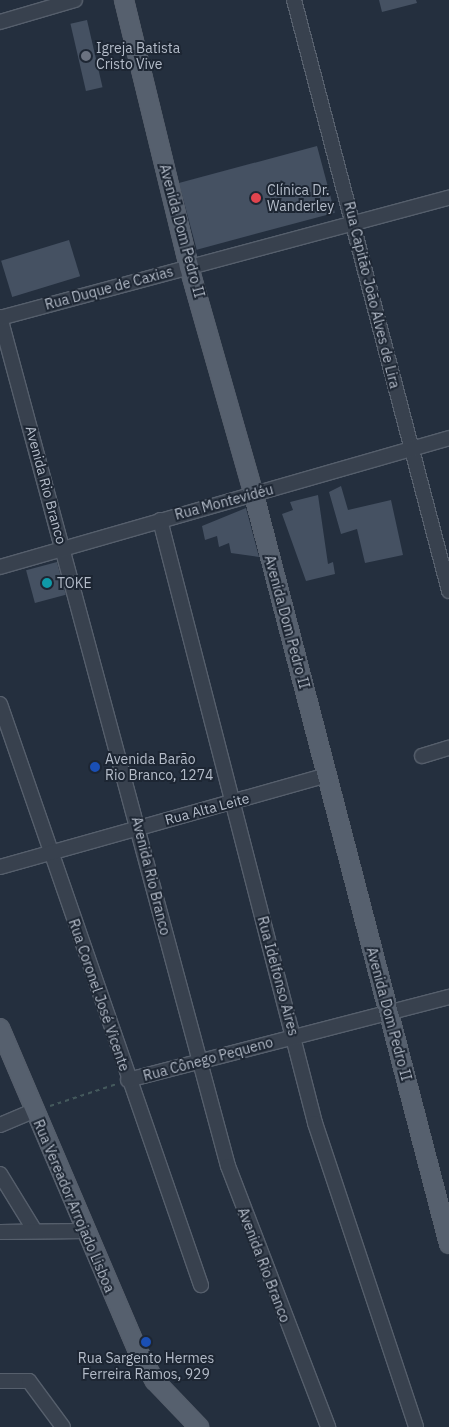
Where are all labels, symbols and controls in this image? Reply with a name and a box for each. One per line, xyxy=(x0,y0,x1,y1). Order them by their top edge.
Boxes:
place label: Igreja Batista Cristo Vive xyxy=(96,40,180,72)
marker: Igreja Batista Cristo Vive xyxy=(80,50,92,62)
street label: Avenida Dom Pedro II xyxy=(156,162,208,300)
place label: Clínica Dr. Wanderley xyxy=(267,182,334,214)
marker: Clínica Dr. Wanderley xyxy=(249,191,263,205)
street label: Rua Capitão João Alves de Lira xyxy=(341,200,403,390)
street label: Rua Duque de Caxias xyxy=(43,263,175,313)
street label: Avenida Rio Branco xyxy=(22,424,70,546)
street label: Rua Montevidéu xyxy=(173,481,275,523)
street label: Avenida Dom Pedro II xyxy=(261,553,313,691)
place label: TOKE xyxy=(57,575,92,591)
marker: TOKE xyxy=(41,577,53,589)
place label: Avenida Barão Rio Branco, 1274 xyxy=(105,751,213,784)
marker: Avenida Barão Rio Branco, 1274 xyxy=(89,761,101,773)
street label: Rua Alta Leite xyxy=(163,790,251,828)
street label: Avenida Rio Branco xyxy=(128,815,174,937)
street label: Rua Idelfonso Aires xyxy=(254,914,302,1038)
street label: Rua Coronel José Vicente xyxy=(65,917,133,1073)
street label: Avenida Dom Pedro II xyxy=(363,945,415,1083)
street label: Rua Cônego Pequeno xyxy=(141,1034,275,1084)
street label: Rua Vereador Arrojado Lisboa xyxy=(30,1117,118,1295)
street label: Avenida Rio Branco xyxy=(234,1205,294,1325)
marker: Rua Sargento Hermes Ferreira Ramos, 929 xyxy=(140,1336,152,1348)
place label: Rua Sargento Hermes Ferreira Ramos, 929 xyxy=(78,1350,214,1382)

